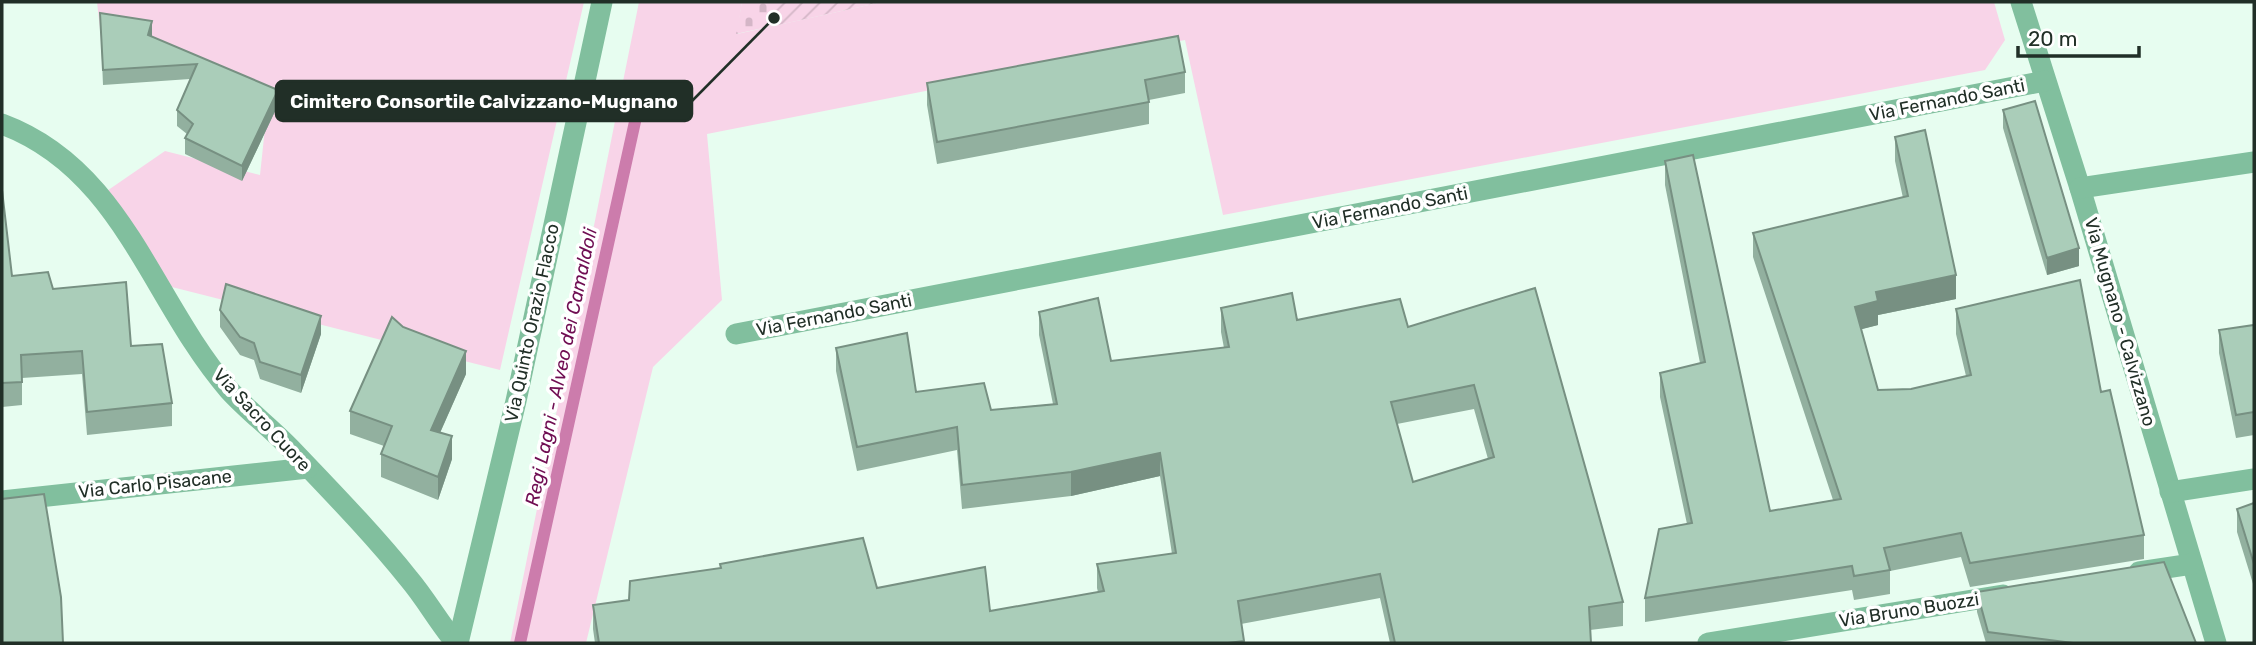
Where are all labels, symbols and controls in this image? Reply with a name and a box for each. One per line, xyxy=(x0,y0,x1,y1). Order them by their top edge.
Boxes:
scale bar xyxy=(2018,14,2139,58)
text: 20 m xyxy=(2028,26,2077,51)
street label: Via Fernando Santi xyxy=(1867,74,2027,126)
callout: Cimitero Consortile Calvizzano-Mugnano xyxy=(276,81,692,121)
text: Cimitero Consortile Calvizzano-Mugnano xyxy=(290,90,678,113)
street label: Via Fernando Santi xyxy=(1310,182,1470,234)
street label: Via Mugnano - Calvizzano xyxy=(2080,215,2160,429)
street label: Via Quinto Orazio Flacco xyxy=(500,222,564,424)
water label: Regi Lagni - Alveo dei Camaldoli xyxy=(520,225,602,508)
street label: Via Fernando Santi xyxy=(754,289,914,341)
street label: Via Sacro Cuore xyxy=(209,364,315,476)
street label: Via Carlo Pisacane xyxy=(77,465,233,503)
street label: Via Bruno Buozzi xyxy=(1837,588,1981,632)

